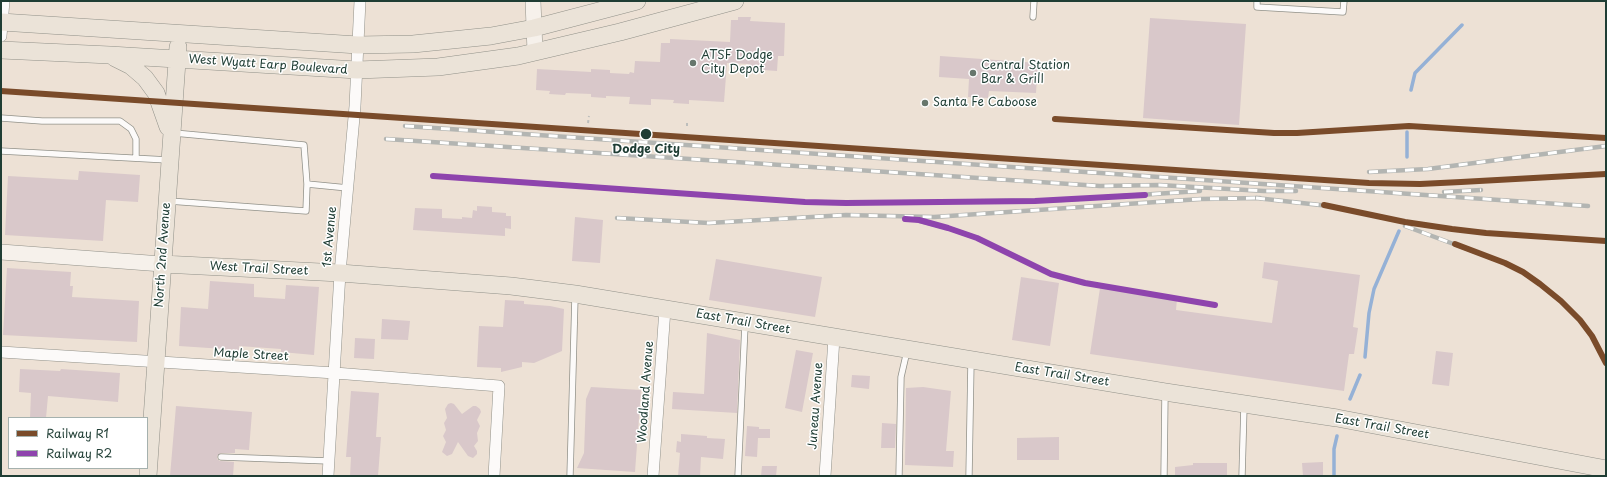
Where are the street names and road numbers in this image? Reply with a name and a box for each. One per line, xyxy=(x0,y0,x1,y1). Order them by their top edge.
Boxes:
street label: West Wyatt Earp Boulevard xyxy=(188,52,348,78)
street label: North 2nd Avenue xyxy=(152,202,174,308)
street label: 1st Avenue xyxy=(320,206,340,268)
street label: West Trail Street xyxy=(209,259,309,279)
street label: East Trail Street xyxy=(695,307,791,337)
street label: Woodland Avenue xyxy=(635,341,657,443)
street label: Maple Street xyxy=(213,346,289,364)
street label: East Trail Street xyxy=(1014,360,1110,390)
street label: Juneau Avenue xyxy=(806,362,826,450)
street label: East Trail Street xyxy=(1334,412,1430,442)

